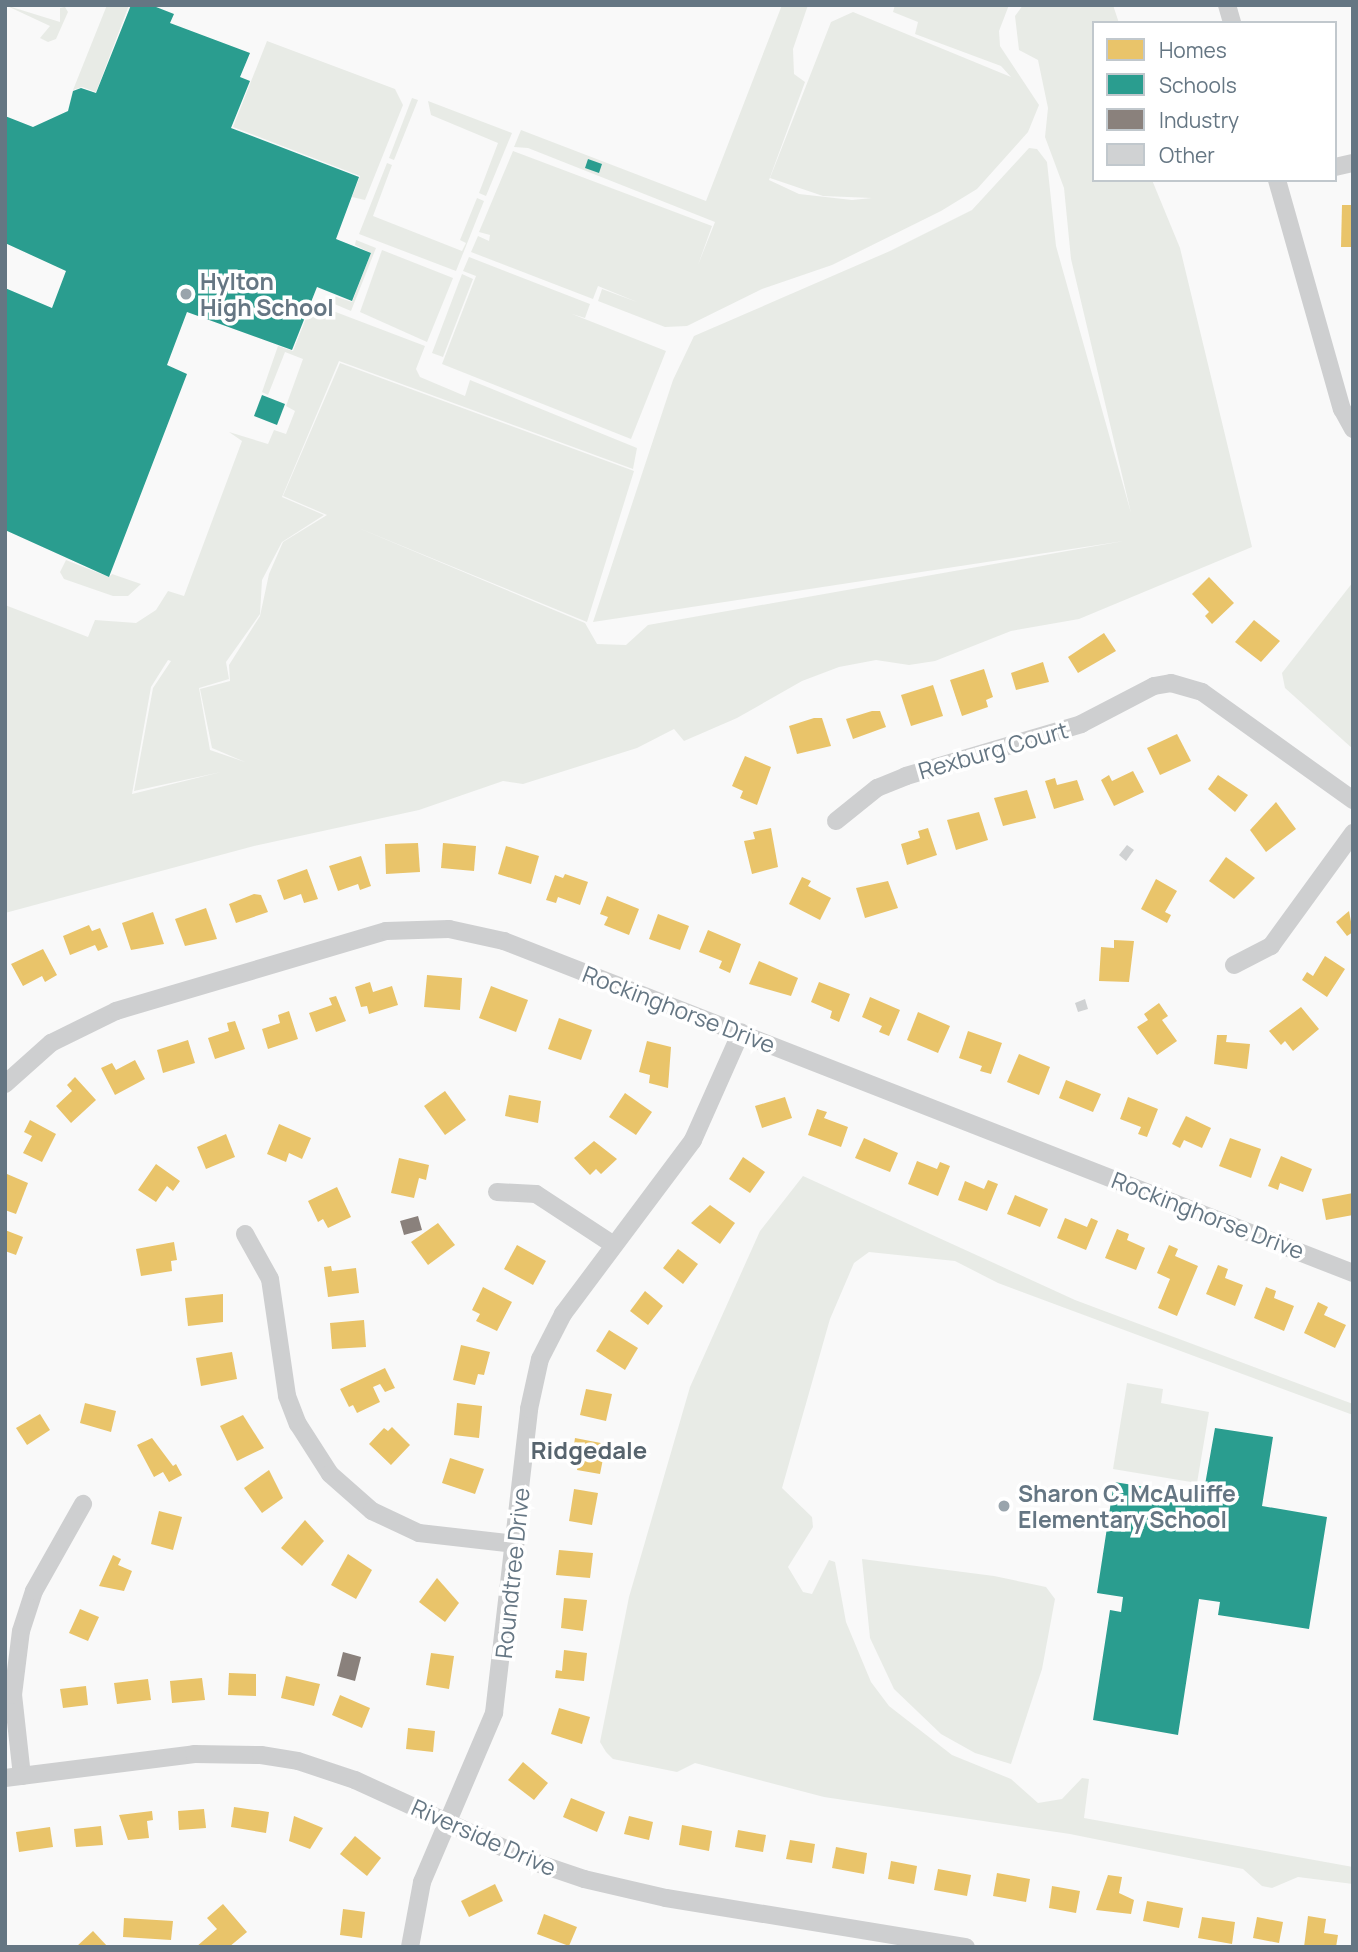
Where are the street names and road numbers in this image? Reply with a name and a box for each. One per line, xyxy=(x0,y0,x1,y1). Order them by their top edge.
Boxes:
street label: Rexburg Court xyxy=(915,715,1071,785)
street label: Rockinghorse Drive xyxy=(579,960,779,1058)
street label: Rockinghorse Drive xyxy=(1108,1166,1308,1264)
street label: Roundtree Drive xyxy=(489,1486,535,1660)
street label: Riverside Drive xyxy=(407,1793,561,1881)

